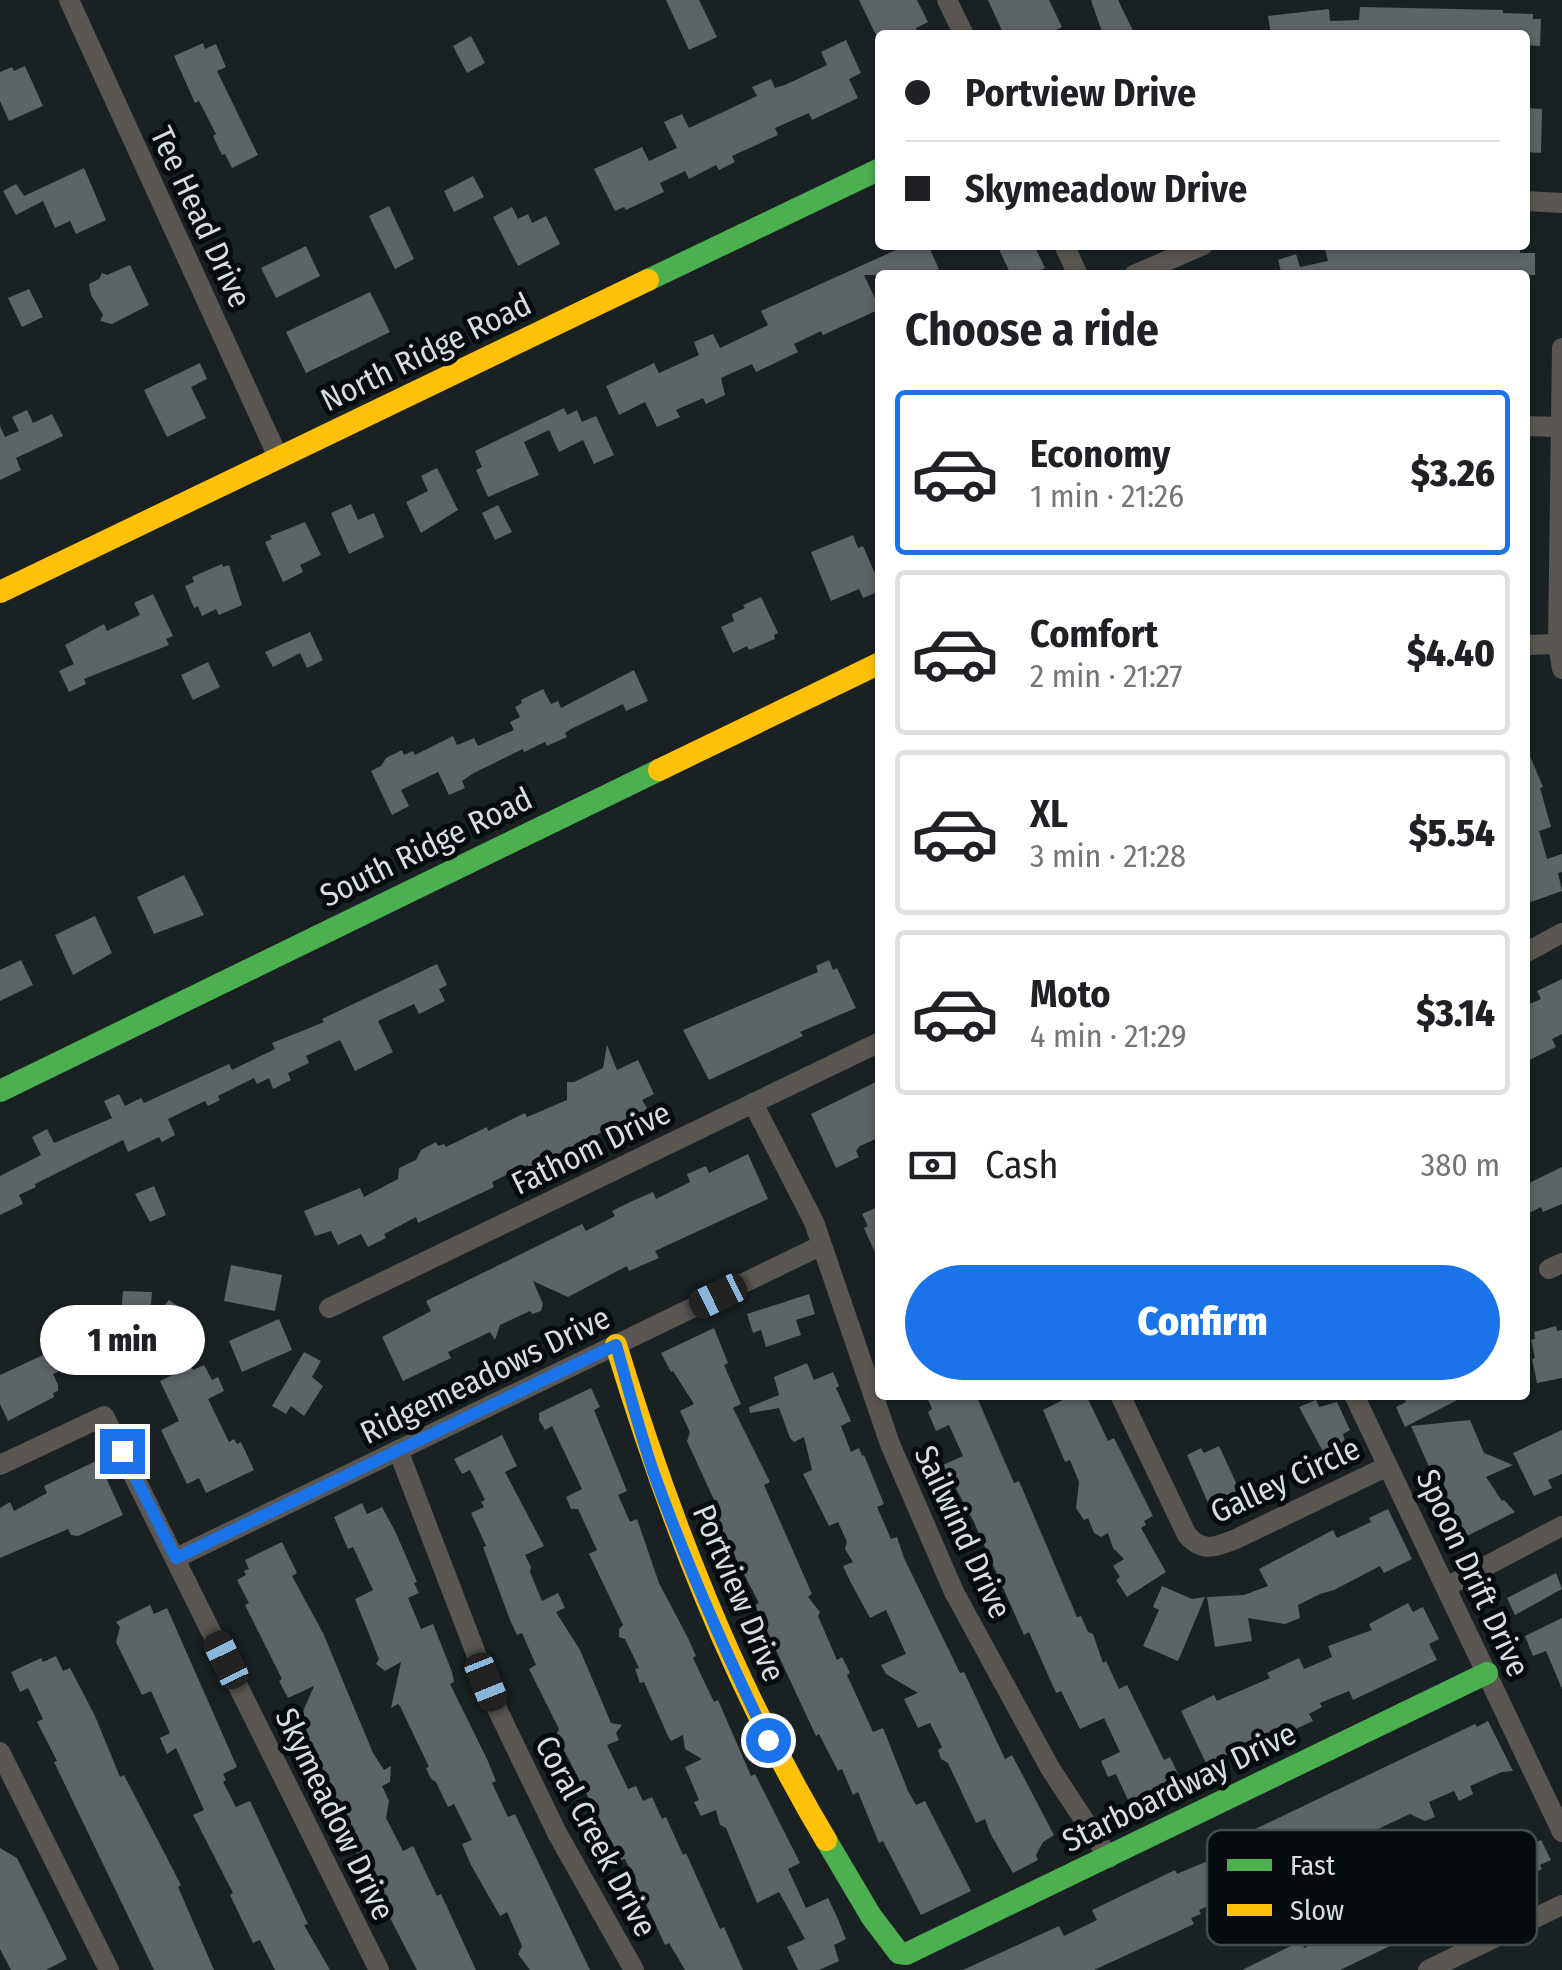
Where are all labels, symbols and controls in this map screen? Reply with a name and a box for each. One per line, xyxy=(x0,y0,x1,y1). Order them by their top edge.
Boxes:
text: Portview Drive xyxy=(965,70,1196,116)
street label: Tee Head Drive xyxy=(143,121,259,313)
text: Skymeadow Drive xyxy=(965,166,1247,212)
street label: North Ridge Road xyxy=(315,285,537,419)
text: Choose a ride xyxy=(905,303,1159,357)
icon: car xyxy=(910,428,1000,518)
text: Economy xyxy=(1030,431,1170,477)
text: $3.26 xyxy=(1411,450,1495,496)
text: 1 min · 21:26 xyxy=(1030,477,1184,515)
icon: car xyxy=(910,608,1000,698)
text: Comfort xyxy=(1030,611,1158,657)
text: $4.40 xyxy=(1407,630,1495,676)
text: 2 min · 21:27 xyxy=(1030,657,1183,695)
street label: South Ridge Road xyxy=(314,779,538,915)
icon: car xyxy=(910,788,1000,878)
text: XL xyxy=(1030,791,1068,837)
text: $5.54 xyxy=(1409,810,1495,856)
text: 3 min · 21:28 xyxy=(1030,837,1186,875)
icon: car xyxy=(910,968,1000,1058)
text: Moto xyxy=(1030,971,1111,1017)
text: $3.14 xyxy=(1416,990,1495,1036)
text: 4 min · 21:29 xyxy=(1030,1017,1186,1055)
street label: Fathom Drive xyxy=(505,1093,677,1203)
icon: cash xyxy=(905,1138,960,1193)
text: Cash xyxy=(985,1142,1059,1188)
text: 380 m xyxy=(1421,1146,1500,1184)
button: Confirm xyxy=(905,1265,1500,1380)
car xyxy=(684,1269,752,1323)
street label: Ridgemeadows Drive xyxy=(354,1298,616,1452)
callout: 1 min xyxy=(39,1306,204,1376)
text: 1 min xyxy=(88,1321,157,1359)
route end xyxy=(100,1429,145,1474)
street label: Galley Circle xyxy=(1204,1429,1366,1531)
street label: Sailwind Drive xyxy=(906,1440,1020,1624)
street label: Spoon Drift Drive xyxy=(1408,1463,1538,1683)
street label: Portview Drive xyxy=(685,1499,793,1687)
car xyxy=(199,1626,253,1694)
car xyxy=(461,1649,511,1715)
street label: Skymeadow Drive xyxy=(267,1702,403,1926)
street label: Starboardway Drive xyxy=(1056,1714,1302,1860)
route start xyxy=(746,1718,791,1763)
street label: Coral Creek Drive xyxy=(527,1729,665,1943)
legend xyxy=(1207,1830,1537,1945)
text: Fast xyxy=(1290,1849,1336,1882)
text: Slow xyxy=(1290,1894,1344,1927)

